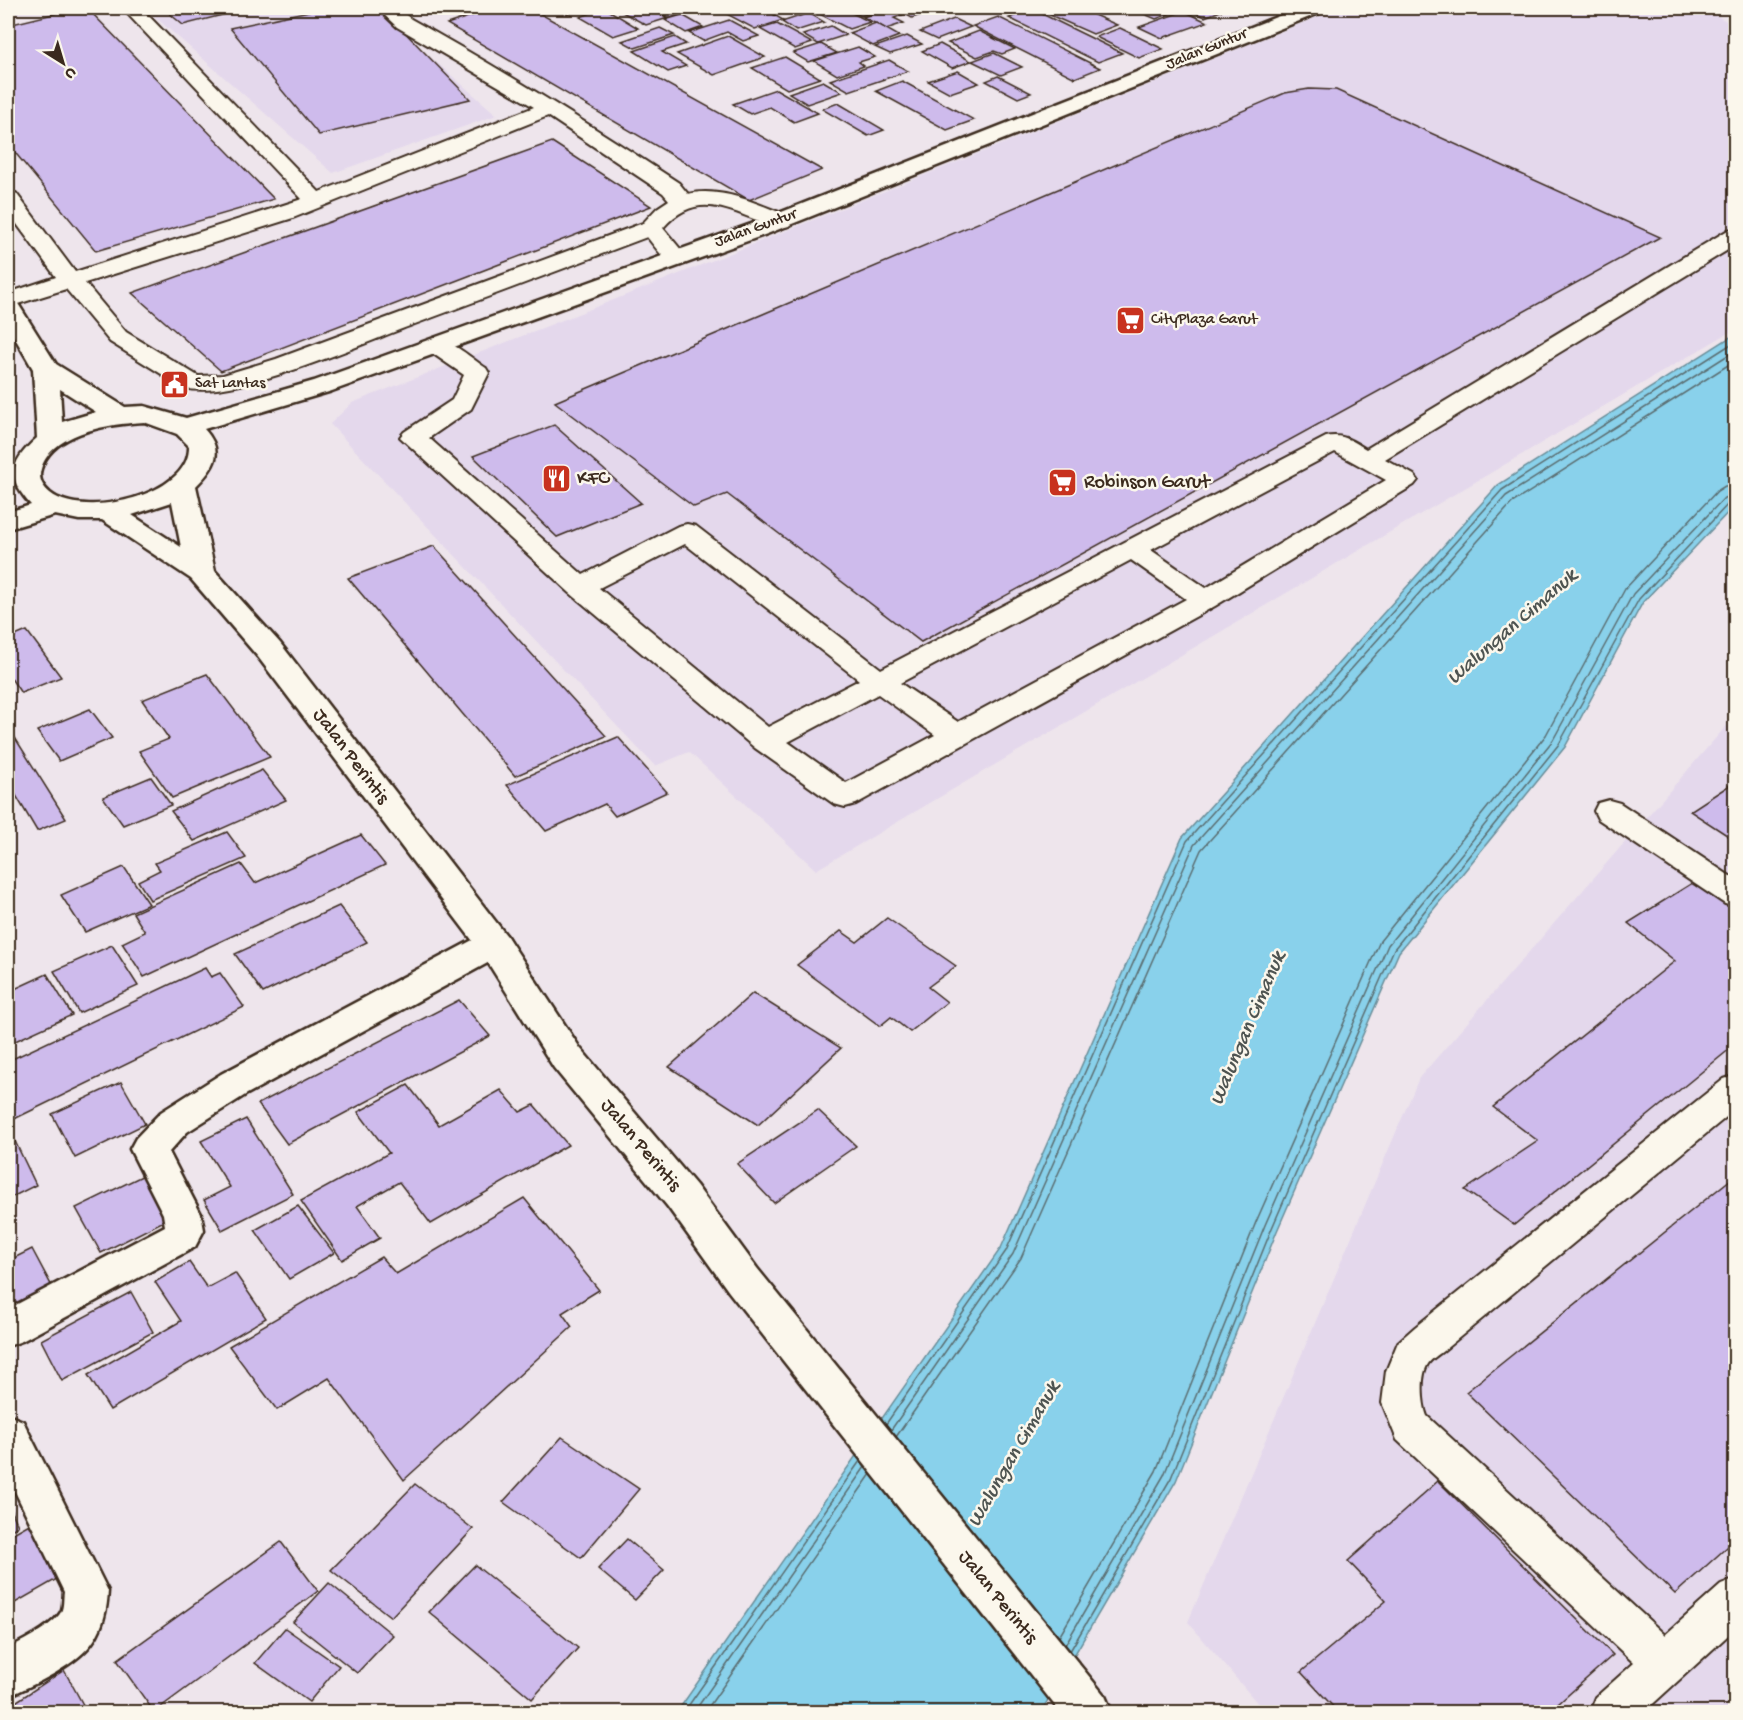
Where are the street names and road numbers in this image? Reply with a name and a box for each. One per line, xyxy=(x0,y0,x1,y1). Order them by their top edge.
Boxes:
street label: Jalan Guntur xyxy=(1164,25,1252,75)
street label: Jalan Guntur xyxy=(712,205,801,253)
street label: Jalan Perintis xyxy=(307,705,394,810)
street label: Jalan Perintis xyxy=(595,1095,686,1197)
street label: Jalan Perintis xyxy=(952,1547,1042,1650)

